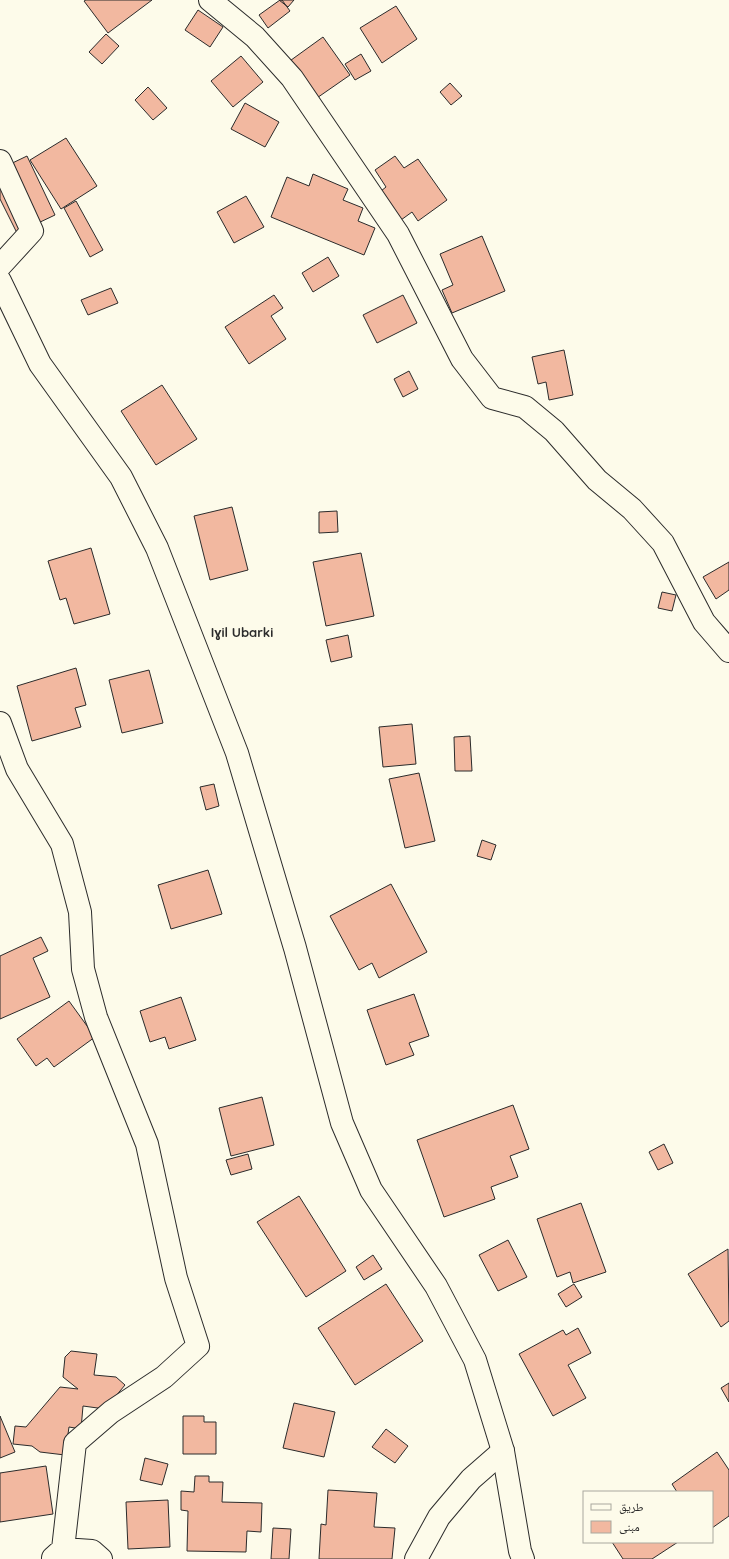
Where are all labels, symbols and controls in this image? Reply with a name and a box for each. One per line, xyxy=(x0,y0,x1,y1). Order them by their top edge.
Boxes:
district label: Iɣil Ubarki xyxy=(211,624,273,640)
legend xyxy=(583,1491,713,1543)
text: طريق xyxy=(619,1499,644,1514)
text: مبنى xyxy=(619,1519,640,1534)

